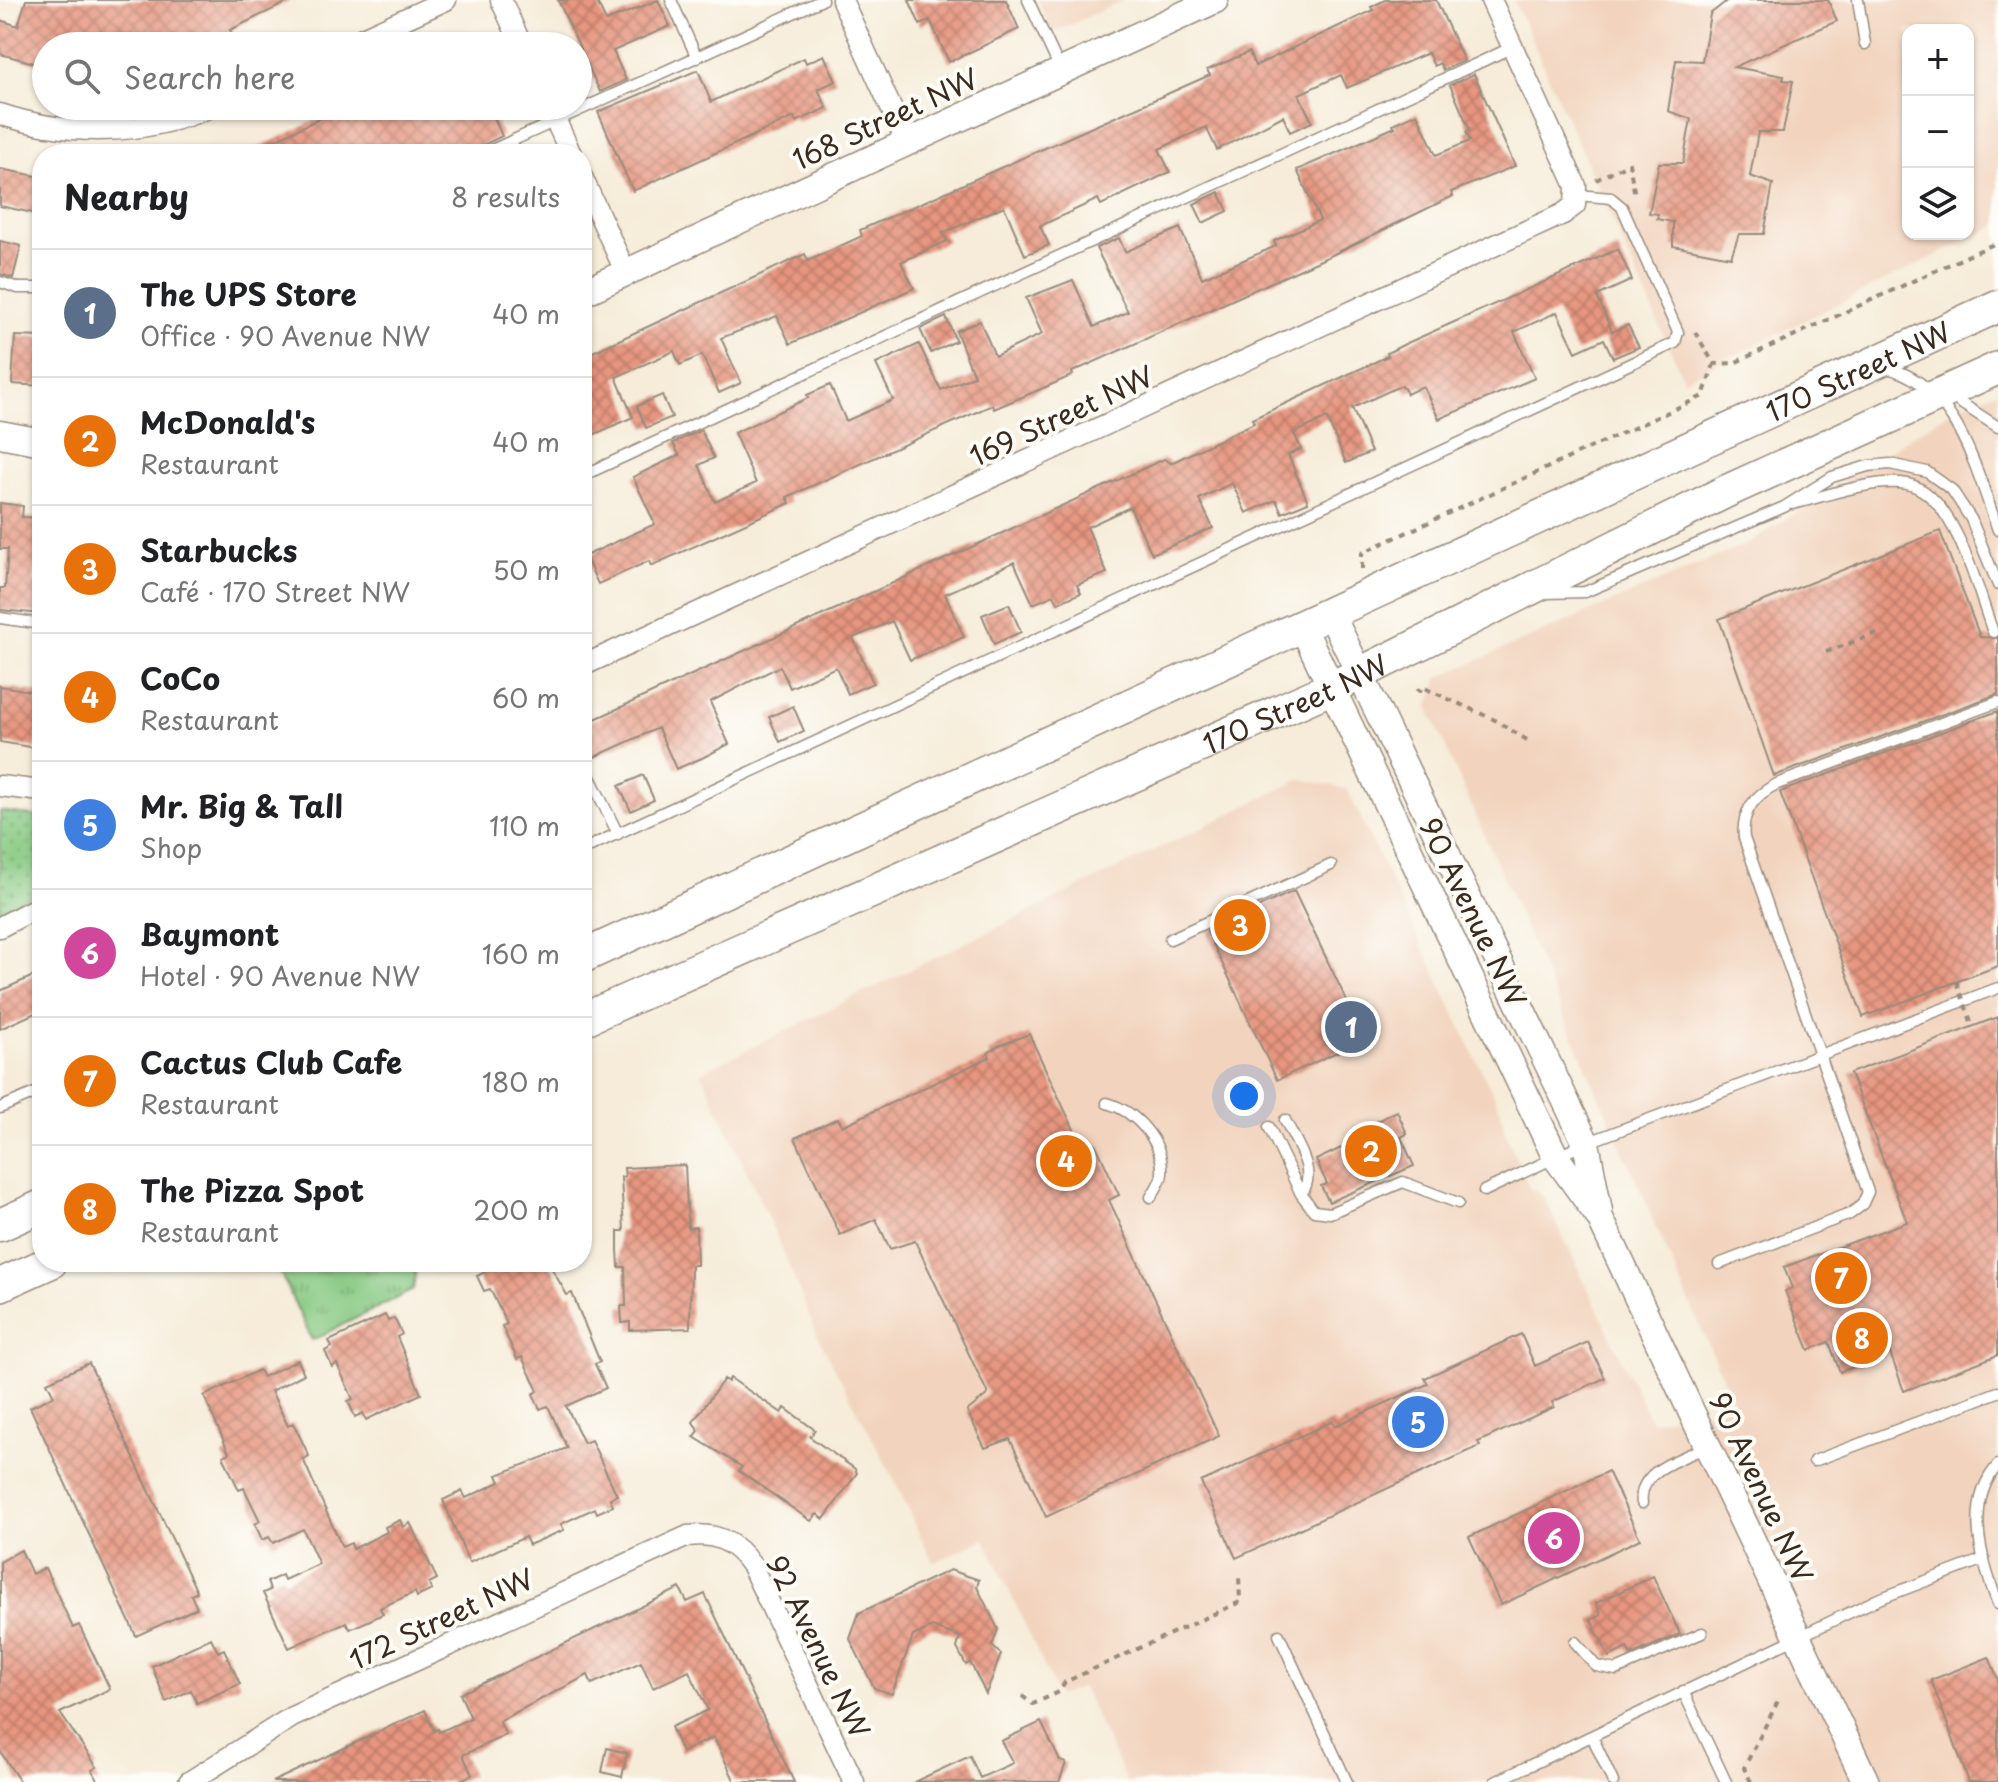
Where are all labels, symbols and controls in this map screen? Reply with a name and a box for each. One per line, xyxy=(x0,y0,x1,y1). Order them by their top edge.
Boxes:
map controls xyxy=(1902,24,1974,240)
button: + xyxy=(1902,24,1974,96)
search box xyxy=(32,32,592,120)
icon: search xyxy=(60,54,104,98)
text: Search here xyxy=(124,54,296,99)
street label: 168 Street NW xyxy=(785,56,985,180)
button: − xyxy=(1902,96,1974,168)
button: layers xyxy=(1902,168,1974,240)
text: Nearby xyxy=(64,170,189,222)
text: 8 results xyxy=(451,177,560,216)
text: The UPS Store xyxy=(140,271,357,316)
text: 1 xyxy=(84,294,96,333)
text: 40 m xyxy=(492,294,560,333)
street label: 170 Street NW xyxy=(1758,309,1957,432)
text: Office · 90 Avenue NW xyxy=(140,316,430,355)
street label: 169 Street NW xyxy=(962,353,1160,477)
text: McDonald's xyxy=(140,399,315,444)
text: 2 xyxy=(81,422,99,461)
text: 40 m xyxy=(492,422,560,461)
text: Restaurant xyxy=(140,444,279,483)
text: Starbucks xyxy=(140,527,297,572)
text: 3 xyxy=(81,550,99,589)
text: 50 m xyxy=(493,550,560,589)
text: Café · 170 Street NW xyxy=(140,572,410,611)
street label: 170 Street NW xyxy=(1196,642,1395,764)
text: CoCo xyxy=(140,655,220,700)
text: 4 xyxy=(81,678,99,717)
text: 60 m xyxy=(492,678,560,717)
text: Restaurant xyxy=(140,700,279,739)
text: Mr. Big & Tall xyxy=(140,783,343,828)
text: 5 xyxy=(82,806,98,845)
text: 110 m xyxy=(489,806,560,845)
street label: 90 Avenue NW xyxy=(1410,810,1538,1014)
text: Shop xyxy=(140,828,202,867)
pin: 3 xyxy=(1214,895,1266,955)
text: Baymont xyxy=(140,911,279,956)
text: 6 xyxy=(81,934,99,973)
text: 160 m xyxy=(482,934,560,973)
text: Hotel · 90 Avenue NW xyxy=(140,956,420,995)
pin: 1 xyxy=(1325,997,1377,1057)
text: Cactus Club Cafe xyxy=(140,1039,402,1084)
text: 7 xyxy=(83,1062,97,1101)
text: 180 m xyxy=(482,1062,560,1101)
your location xyxy=(1224,1076,1264,1116)
text: Restaurant xyxy=(140,1084,279,1123)
pin: 2 xyxy=(1345,1121,1397,1181)
pin: 4 xyxy=(1040,1131,1092,1191)
text: The Pizza Spot xyxy=(140,1167,364,1212)
text: 8 xyxy=(82,1190,98,1229)
text: 200 m xyxy=(473,1190,560,1229)
text: Restaurant xyxy=(140,1212,279,1251)
pin: 7 xyxy=(1815,1248,1867,1308)
pin: 8 xyxy=(1836,1308,1888,1368)
street label: 90 Avenue NW xyxy=(1699,1385,1825,1589)
pin: 5 xyxy=(1392,1392,1444,1452)
pin: 6 xyxy=(1528,1508,1580,1568)
street label: 92 Avenue NW xyxy=(756,1548,882,1745)
street label: 172 Street NW xyxy=(341,1556,541,1680)

